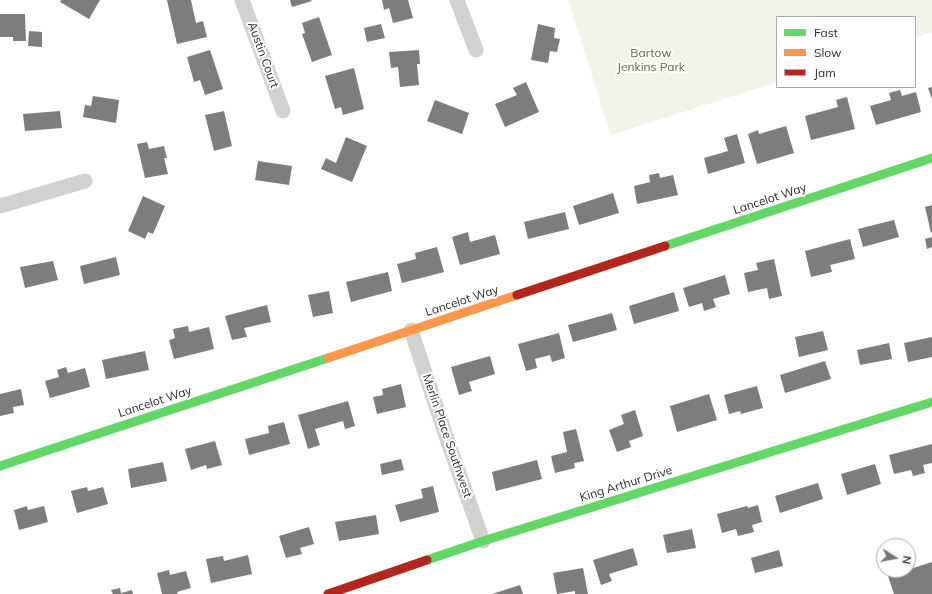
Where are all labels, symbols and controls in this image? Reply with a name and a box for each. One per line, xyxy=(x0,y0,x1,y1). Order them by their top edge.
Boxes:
legend xyxy=(776,16,916,88)
street label: Austin Court xyxy=(244,20,282,90)
text: Fast xyxy=(814,25,838,40)
text: Slow xyxy=(814,45,842,60)
park label: Bartow Jenkins Park xyxy=(617,46,685,74)
text: Jam xyxy=(814,65,836,80)
street label: Lancelot Way xyxy=(732,180,808,218)
street label: Lancelot Way xyxy=(424,282,500,320)
street label: Merlin Place Southwest xyxy=(419,372,475,500)
street label: Lancelot Way xyxy=(117,383,193,421)
street label: King Arthur Drive xyxy=(578,463,674,505)
north arrow xyxy=(876,538,916,578)
text: N xyxy=(899,555,914,566)

